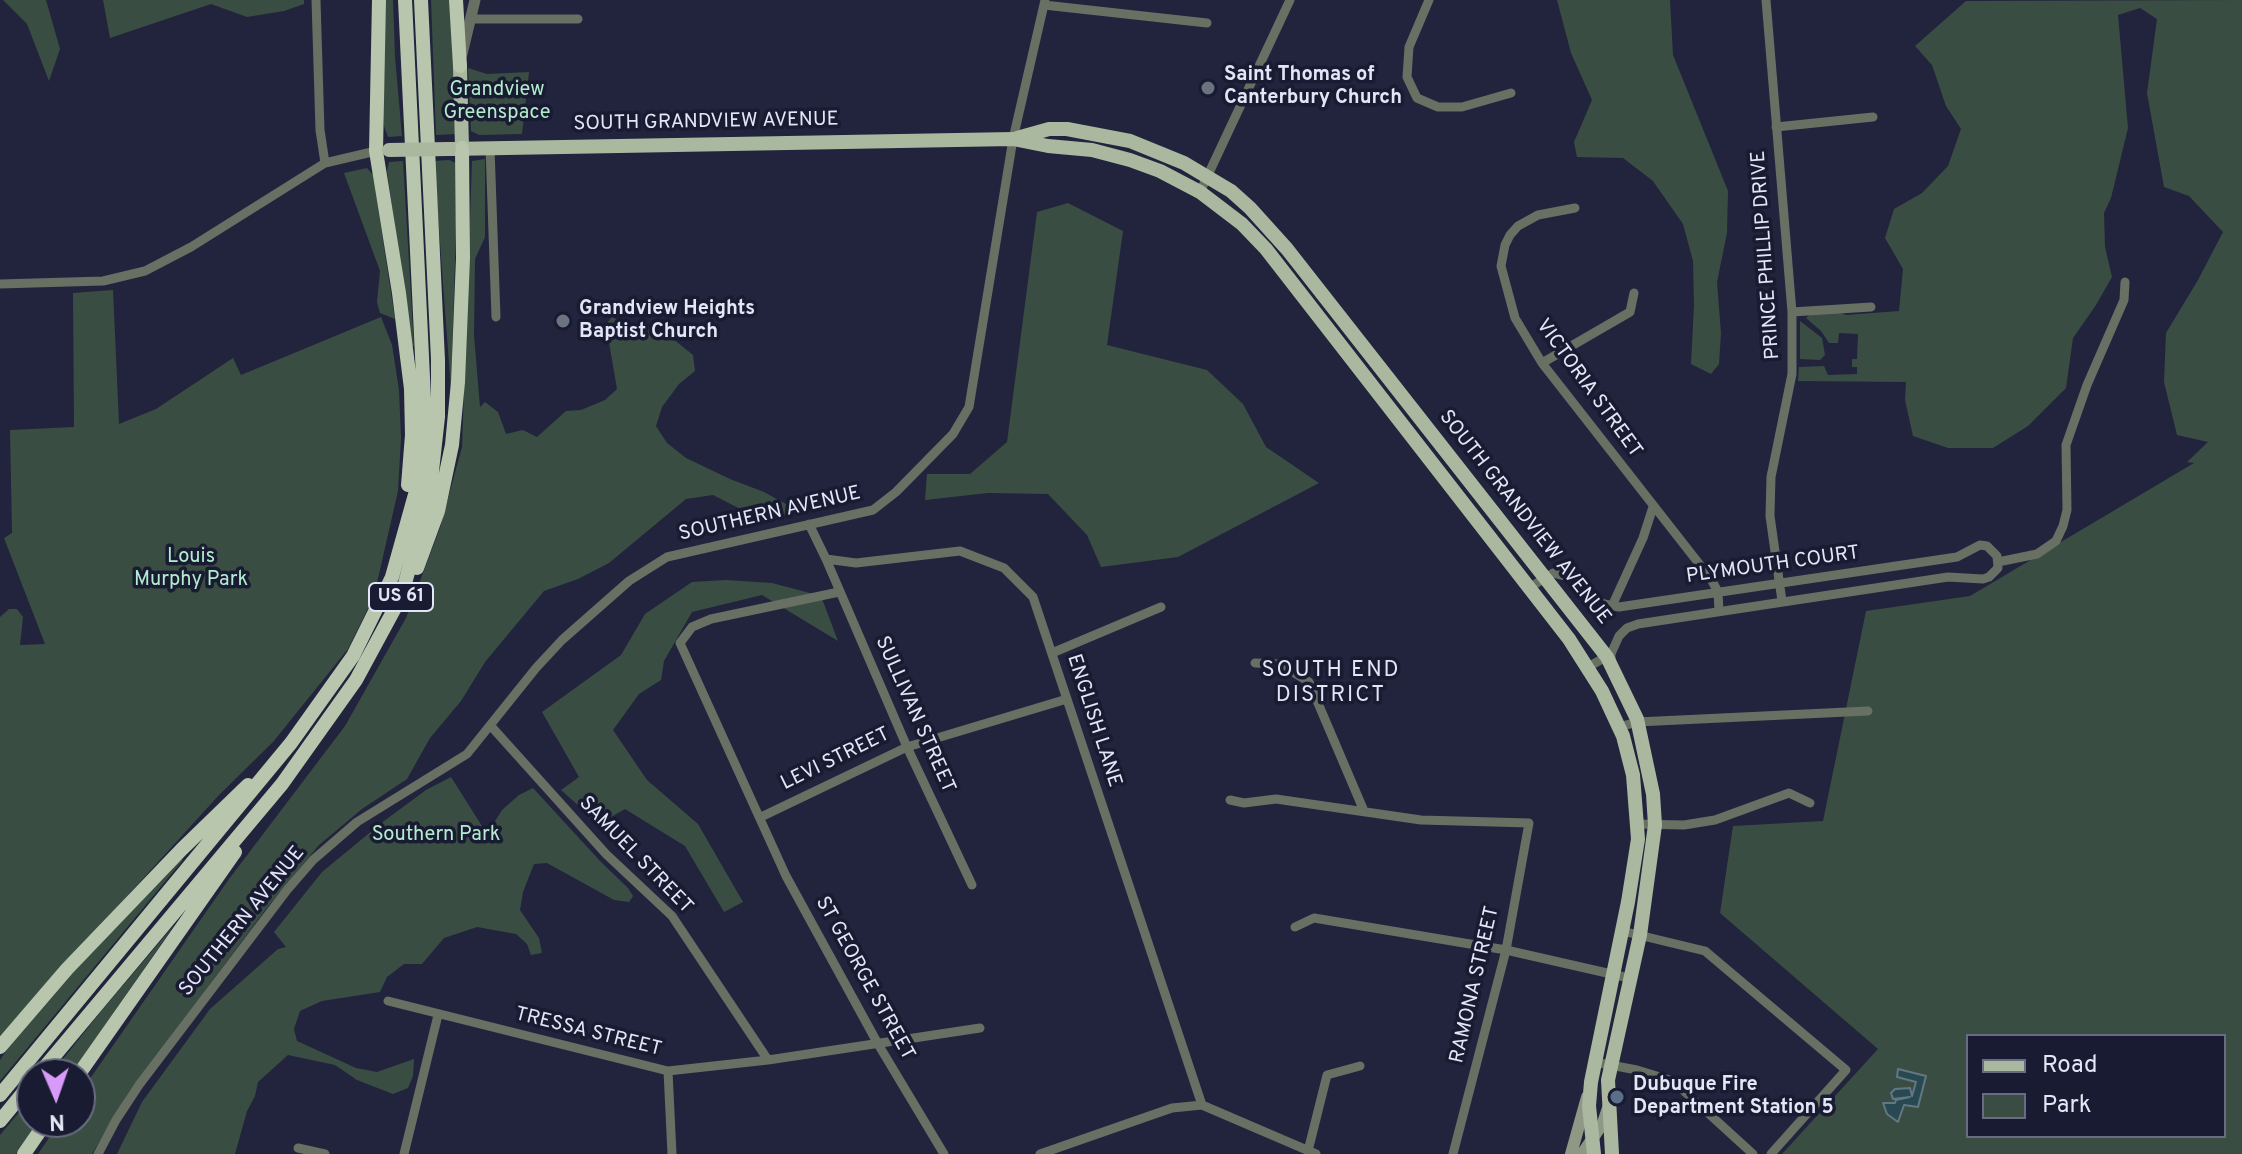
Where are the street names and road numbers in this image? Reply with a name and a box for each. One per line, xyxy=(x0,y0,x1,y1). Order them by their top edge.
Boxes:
street label: SOUTH GRANDVIEW AVENUE xyxy=(573,109,839,137)
street label: PRINCE PHILLIP DRIVE xyxy=(1748,150,1786,360)
street label: VICTORIA STREET xyxy=(1530,315,1646,463)
street label: SOUTH GRANDVIEW AVENUE xyxy=(1433,406,1615,630)
street label: SOUTHERN AVENUE xyxy=(677,482,863,548)
street label: PLYMOUTH COURT xyxy=(1685,542,1861,590)
road number: US 61 xyxy=(369,583,433,611)
street label: SULLIVAN STREET xyxy=(869,633,959,797)
street label: ENGLISH LANE xyxy=(1060,652,1126,790)
street label: LEVI STREET xyxy=(778,723,894,797)
street label: SAMUEL STREET xyxy=(573,792,697,920)
street label: SOUTHERN AVENUE xyxy=(175,842,311,1002)
street label: ST GEORGE STREET xyxy=(809,893,919,1065)
street label: RAMONA STREET xyxy=(1446,904,1506,1066)
street label: TRESSA STREET xyxy=(512,1003,664,1063)

